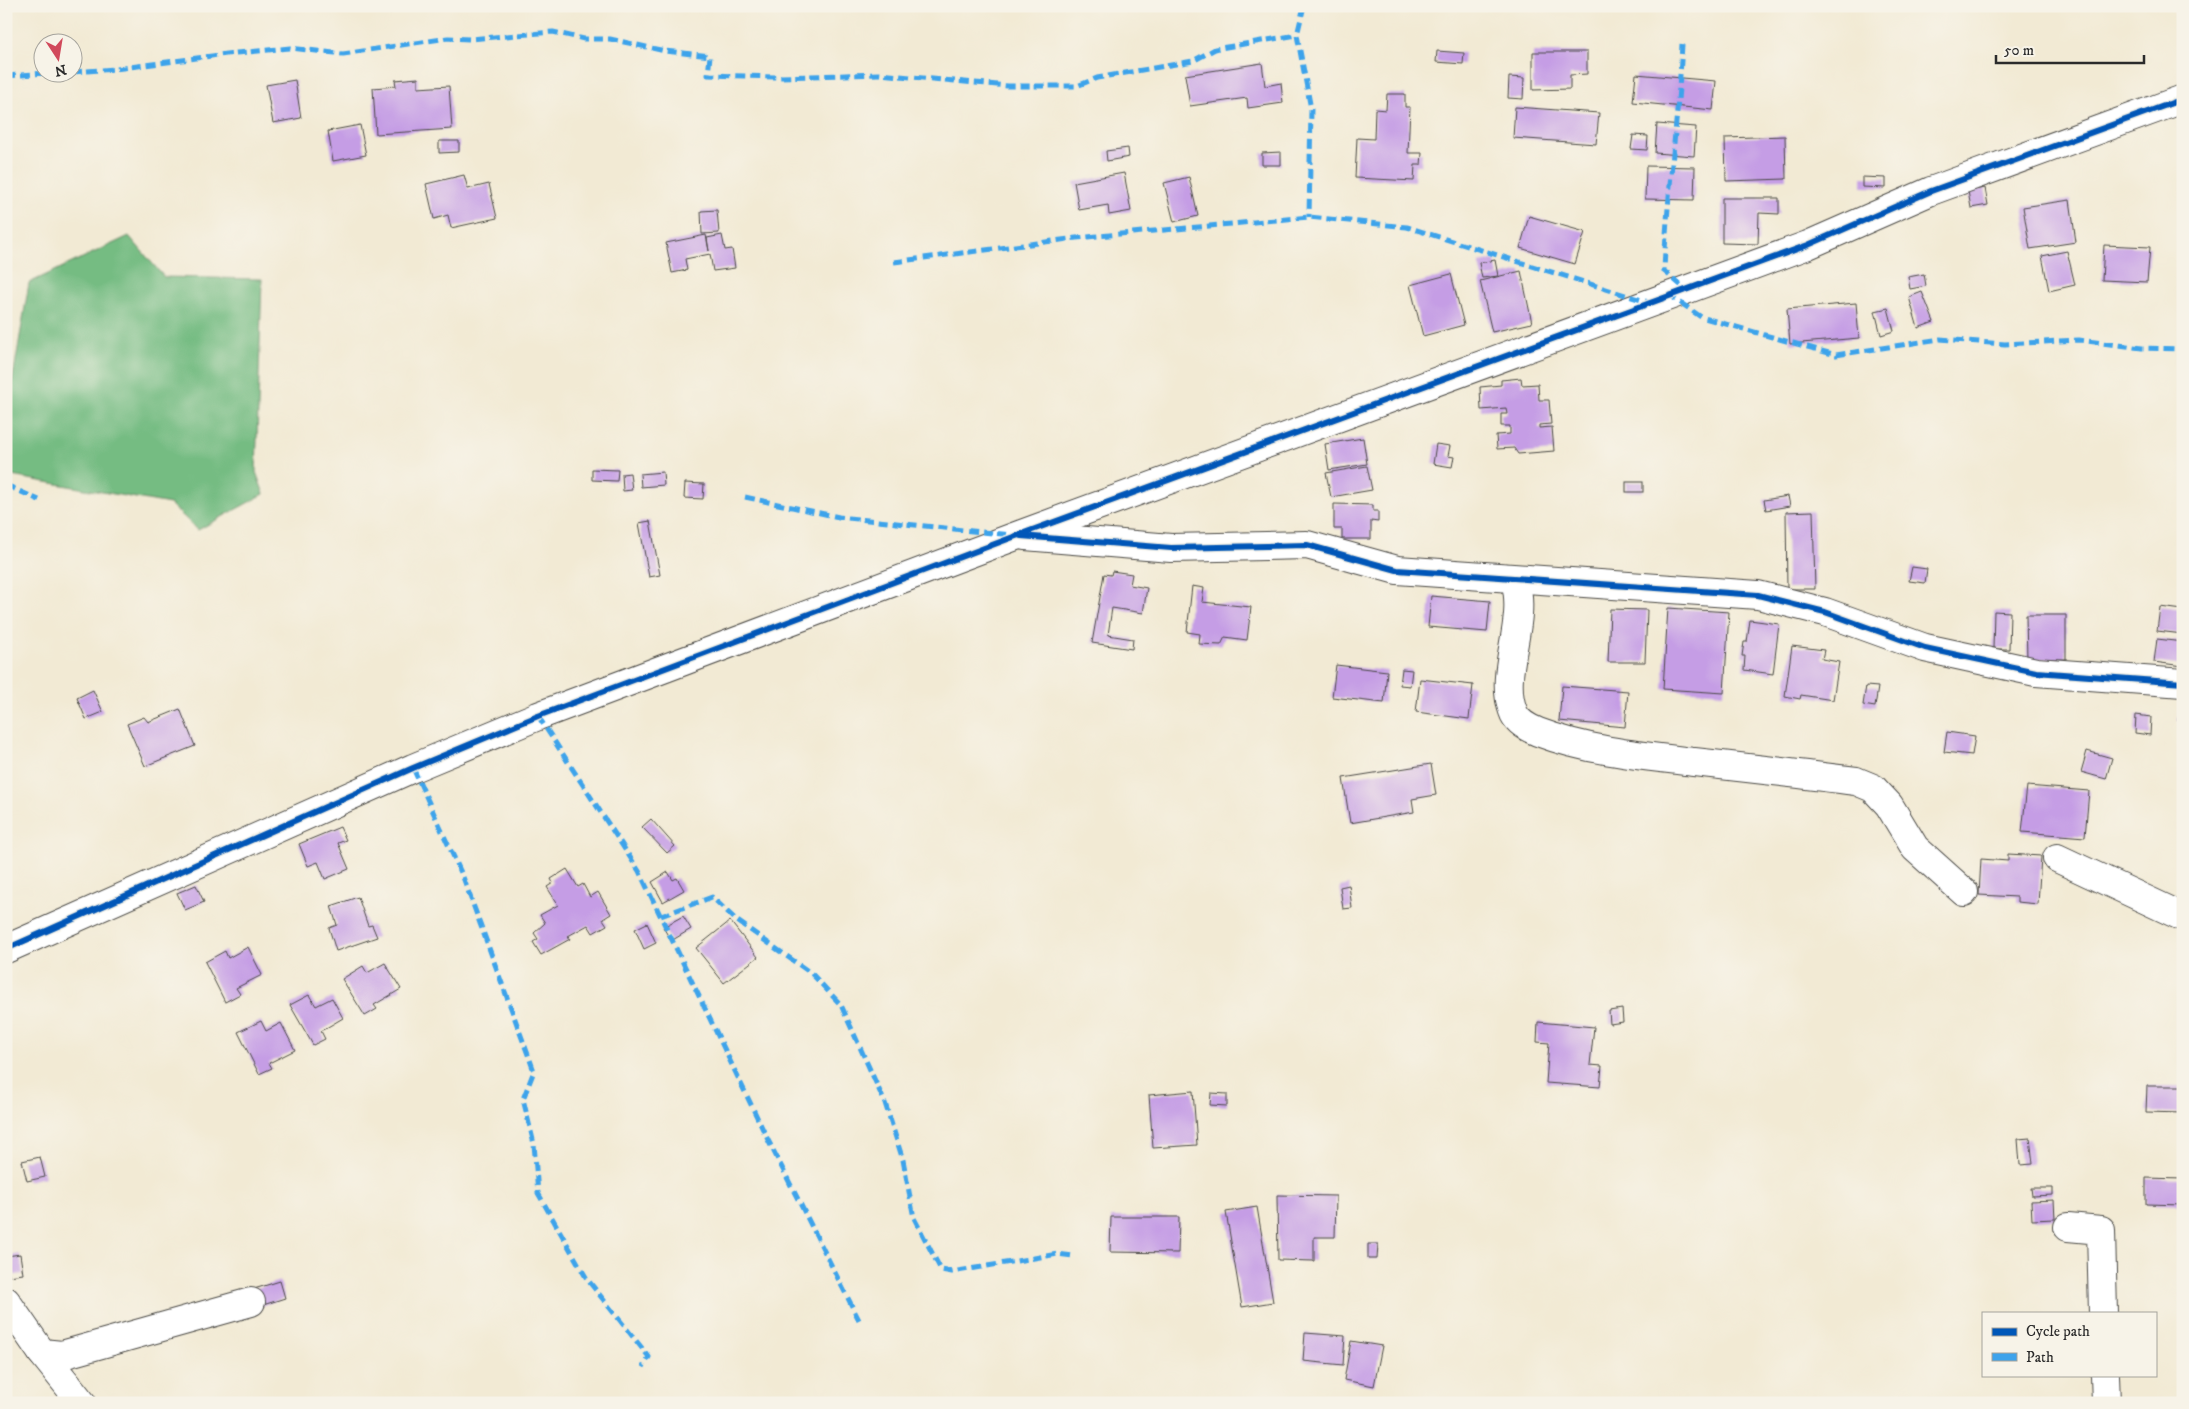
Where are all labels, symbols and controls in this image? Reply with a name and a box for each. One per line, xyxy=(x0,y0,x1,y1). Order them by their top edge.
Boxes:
north arrow xyxy=(32,32,82,82)
scale bar xyxy=(1996,32,2144,64)
text: 50 m xyxy=(2004,41,2034,60)
text: N xyxy=(53,60,68,80)
legend xyxy=(1982,1312,2156,1376)
text: Cycle path xyxy=(2026,1322,2090,1341)
text: Path xyxy=(2026,1348,2054,1367)

